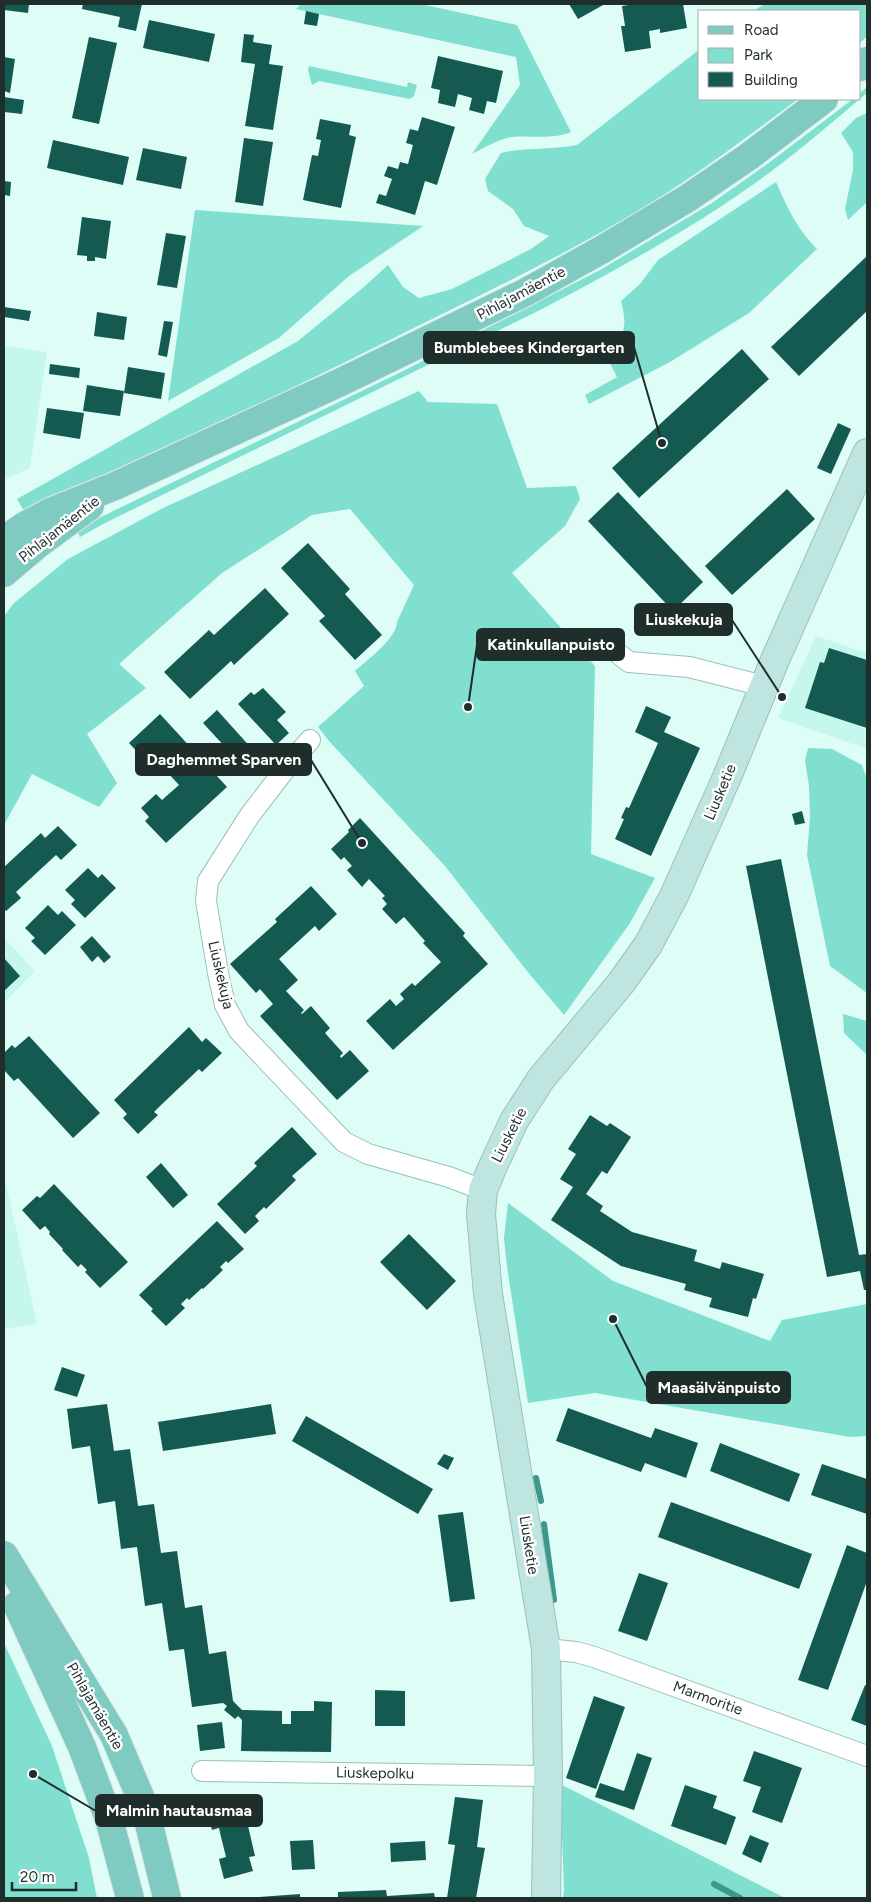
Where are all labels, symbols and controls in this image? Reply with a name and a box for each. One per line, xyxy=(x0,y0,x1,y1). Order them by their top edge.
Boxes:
legend xyxy=(698,10,861,100)
text: Road xyxy=(744,21,779,39)
text: Park xyxy=(744,46,773,64)
text: Building xyxy=(744,71,798,89)
street label: Pihlajamäentie xyxy=(474,262,568,324)
callout: Bumblebees Kindergarten xyxy=(424,332,634,363)
text: Bumblebees Kindergarten xyxy=(434,338,624,357)
street label: Pihlajamäentie xyxy=(15,492,103,566)
callout: Liuskekuja xyxy=(635,604,732,635)
text: Liuskekuja xyxy=(645,610,723,629)
callout: Katinkullanpuisto xyxy=(477,629,624,660)
text: Katinkullanpuisto xyxy=(487,635,615,654)
callout: Daghemmet Sparven xyxy=(136,744,311,775)
text: Daghemmet Sparven xyxy=(147,750,301,769)
street label: Liusketie xyxy=(700,761,740,823)
street label: Liuskekuja xyxy=(204,939,238,1011)
street label: Liusketie xyxy=(488,1104,530,1166)
callout: Maasälvänpuisto xyxy=(647,1372,790,1403)
text: Maasälvänpuisto xyxy=(658,1378,780,1397)
street label: Liusketie xyxy=(515,1514,543,1576)
street label: Pihlajamäentie xyxy=(63,1659,127,1753)
street label: Marmoritie xyxy=(671,1677,745,1719)
street label: Liuskepolku xyxy=(336,1763,414,1783)
callout: Malmin hautausmaa xyxy=(96,1795,262,1826)
text: Malmin hautausmaa xyxy=(106,1801,252,1820)
scale bar xyxy=(12,1860,76,1892)
text: 20 m xyxy=(20,1868,54,1886)

